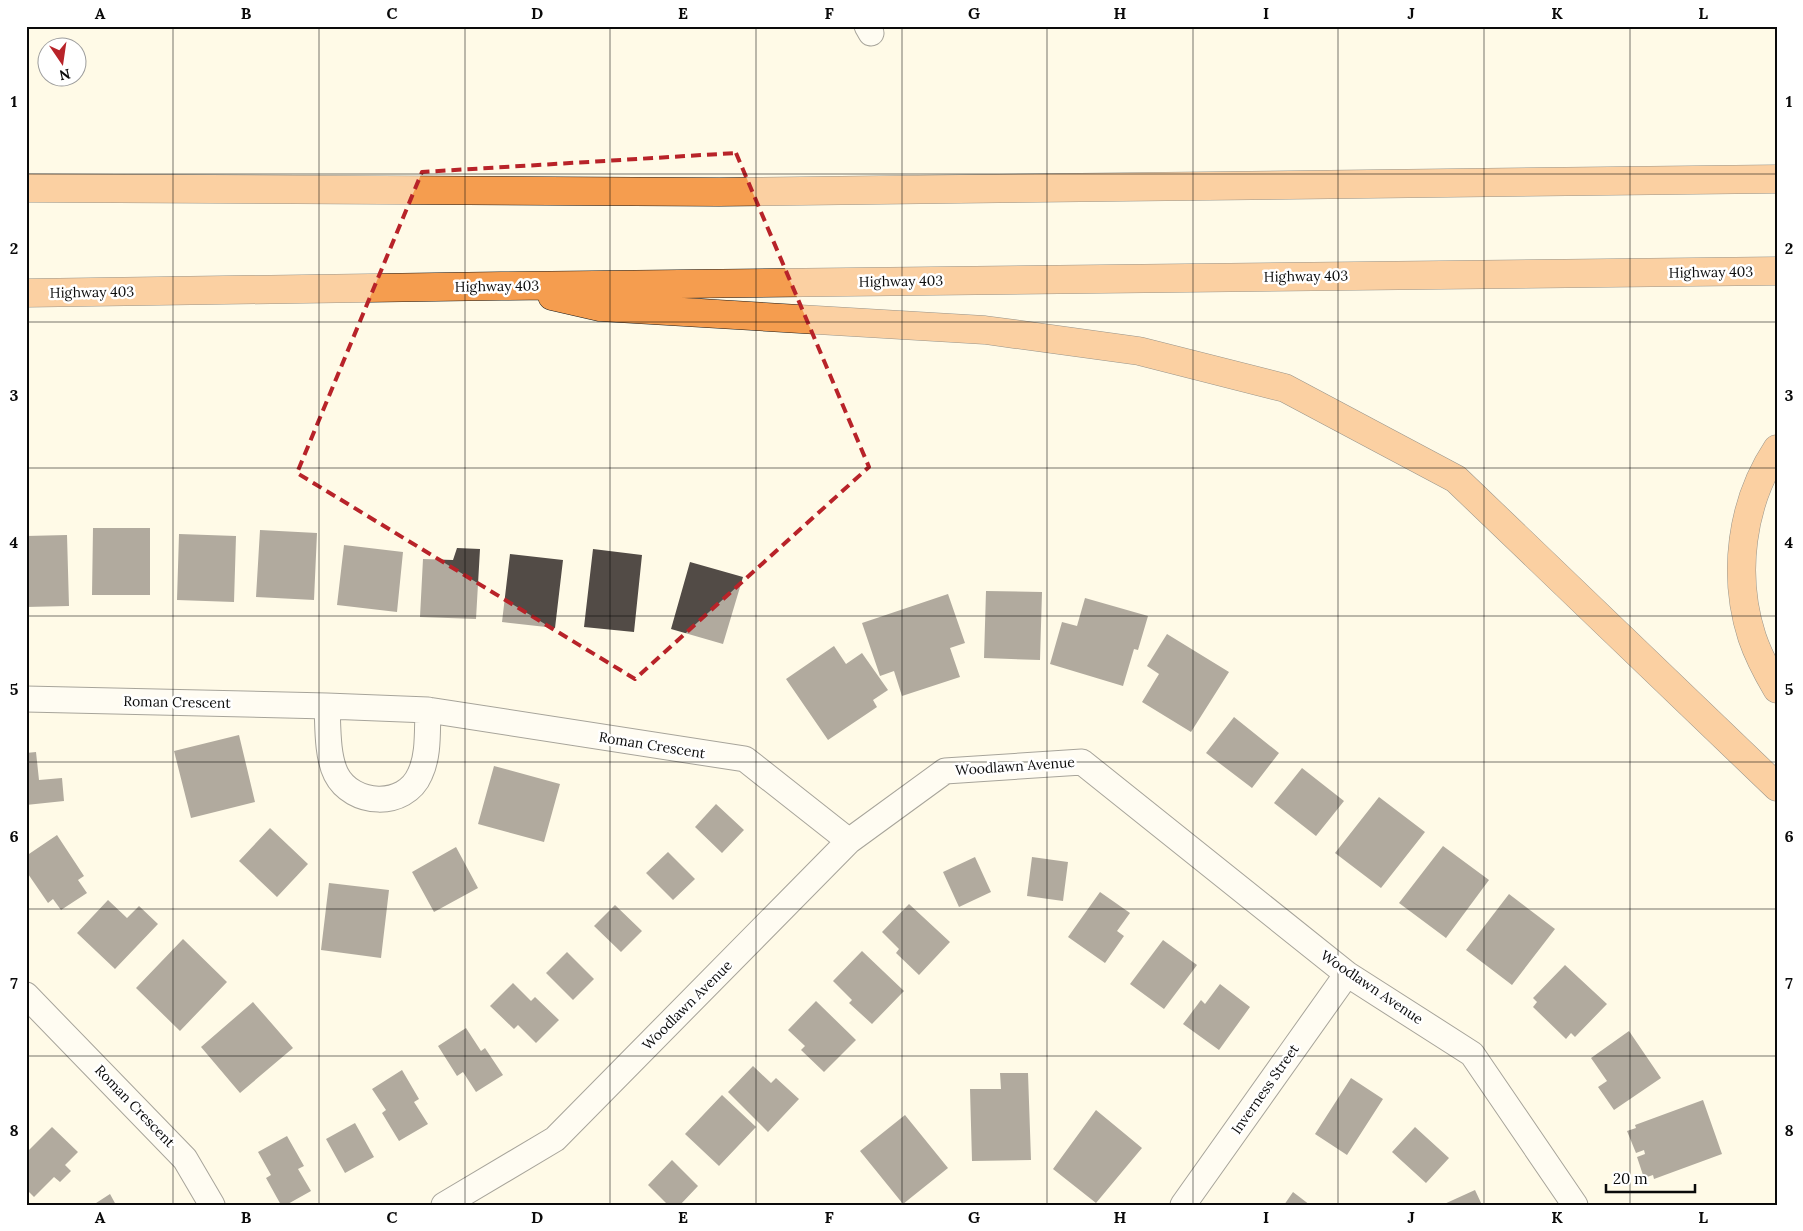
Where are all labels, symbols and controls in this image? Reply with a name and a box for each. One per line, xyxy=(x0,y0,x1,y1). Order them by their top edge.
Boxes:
text: A xyxy=(95,3,106,23)
text: B xyxy=(241,3,252,23)
text: C xyxy=(386,3,398,23)
text: D xyxy=(531,3,543,23)
text: E xyxy=(678,3,688,23)
text: F xyxy=(824,3,834,23)
text: G xyxy=(968,3,980,23)
text: H xyxy=(1114,3,1127,23)
text: I xyxy=(1263,3,1269,23)
text: J xyxy=(1407,3,1415,23)
text: K xyxy=(1551,3,1563,23)
text: L xyxy=(1698,3,1708,23)
north arrow xyxy=(38,38,88,88)
text: N xyxy=(57,65,72,85)
text: 1 xyxy=(11,91,17,111)
text: 1 xyxy=(1786,91,1792,111)
text: 2 xyxy=(10,238,18,258)
text: 2 xyxy=(1785,238,1793,258)
street label: Highway 403 xyxy=(1669,262,1754,282)
street label: Highway 403 xyxy=(1264,266,1349,286)
street label: Highway 403 xyxy=(859,271,944,291)
street label: Highway 403 xyxy=(455,276,540,296)
street label: Highway 403 xyxy=(50,282,135,302)
text: 3 xyxy=(10,385,19,405)
text: 3 xyxy=(1785,385,1794,405)
text: 4 xyxy=(10,532,19,552)
text: 4 xyxy=(1785,532,1794,552)
text: 5 xyxy=(10,679,19,699)
text: 5 xyxy=(1785,679,1794,699)
street label: Roman Crescent xyxy=(123,692,231,712)
street label: Roman Crescent xyxy=(598,728,707,762)
street label: Woodlawn Avenue xyxy=(955,753,1076,779)
text: 6 xyxy=(9,826,19,846)
text: 6 xyxy=(1784,826,1794,846)
street label: Woodlawn Avenue xyxy=(1317,946,1427,1028)
street label: Woodlawn Avenue xyxy=(638,956,736,1054)
text: 7 xyxy=(10,973,18,993)
text: 7 xyxy=(1785,973,1793,993)
street label: Inverness Street xyxy=(1227,1040,1303,1138)
street label: Roman Crescent xyxy=(91,1061,179,1151)
text: 8 xyxy=(9,1120,19,1140)
text: 8 xyxy=(1784,1120,1794,1140)
scale bar xyxy=(1606,1161,1694,1193)
text: 20 m xyxy=(1613,1169,1648,1188)
text: A xyxy=(95,1207,106,1227)
text: B xyxy=(241,1207,252,1227)
text: C xyxy=(386,1207,398,1227)
text: D xyxy=(531,1207,543,1227)
text: E xyxy=(678,1207,688,1227)
text: F xyxy=(824,1207,834,1227)
text: G xyxy=(968,1207,980,1227)
text: H xyxy=(1114,1207,1127,1227)
text: I xyxy=(1263,1207,1269,1227)
text: J xyxy=(1407,1207,1415,1227)
text: K xyxy=(1551,1207,1563,1227)
text: L xyxy=(1698,1207,1708,1227)

